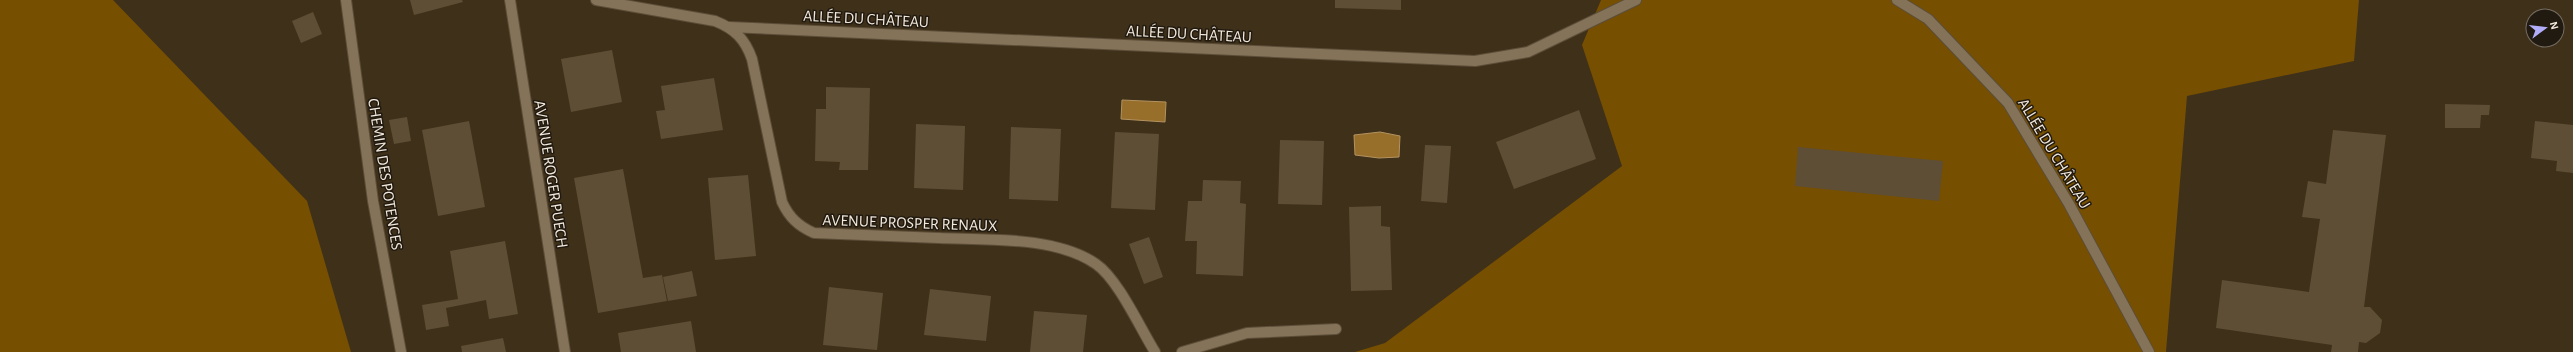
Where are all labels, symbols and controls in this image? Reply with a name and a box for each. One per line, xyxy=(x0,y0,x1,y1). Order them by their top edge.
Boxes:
street label: ALLÉE DU CHÂTEAU xyxy=(803,6,929,30)
north arrow xyxy=(2525,8,2565,48)
text: N xyxy=(2548,20,2560,31)
street label: ALLÉE DU CHÂTEAU xyxy=(1126,21,1252,45)
street label: ALLÉE DU CHÂTEAU xyxy=(2015,94,2095,212)
street label: CHEMIN DES POTENCES xyxy=(365,97,405,251)
street label: AVENUE ROGER PUECH xyxy=(531,99,571,249)
street label: AVENUE PROSPER RENAUX xyxy=(822,212,998,234)

